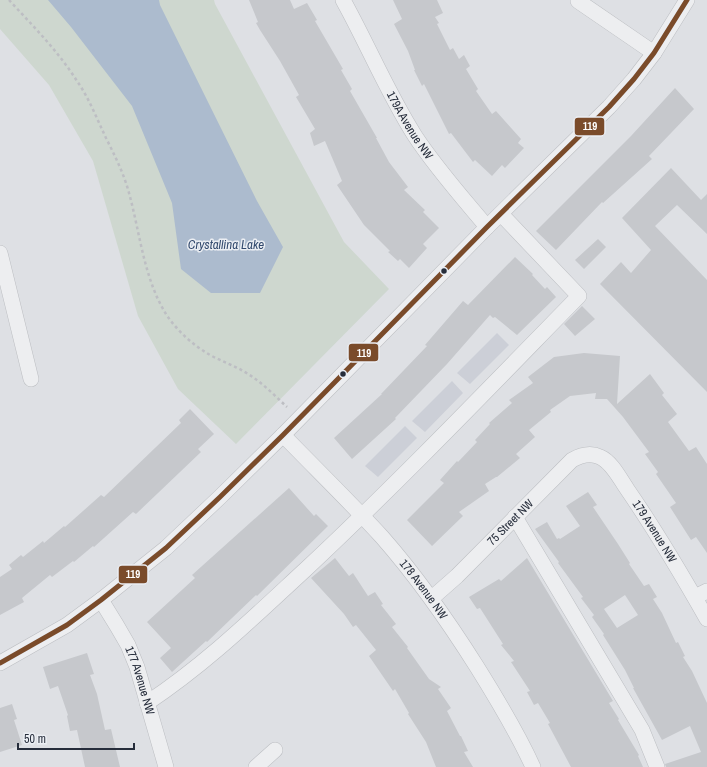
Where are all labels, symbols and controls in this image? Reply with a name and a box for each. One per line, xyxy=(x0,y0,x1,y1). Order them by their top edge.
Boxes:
street label: 179A Avenue NW xyxy=(383,88,437,163)
line badge: 119 xyxy=(574,117,605,136)
text: 119 xyxy=(583,119,597,133)
water label: Crystallina Lake xyxy=(188,236,264,253)
unlabelled marker xyxy=(439,266,449,276)
line badge: 119 xyxy=(348,343,379,362)
text: 119 xyxy=(357,346,371,360)
unlabelled marker xyxy=(338,369,348,379)
street label: 75 Street NW xyxy=(484,495,537,549)
street label: 179 Avenue NW xyxy=(629,497,681,566)
street label: 178 Avenue NW xyxy=(396,556,452,623)
line badge: 119 xyxy=(118,565,148,584)
text: 119 xyxy=(126,567,140,581)
street label: 177 Avenue NW xyxy=(121,644,159,717)
scale bar xyxy=(18,725,134,751)
text: 50 m xyxy=(24,731,46,747)

